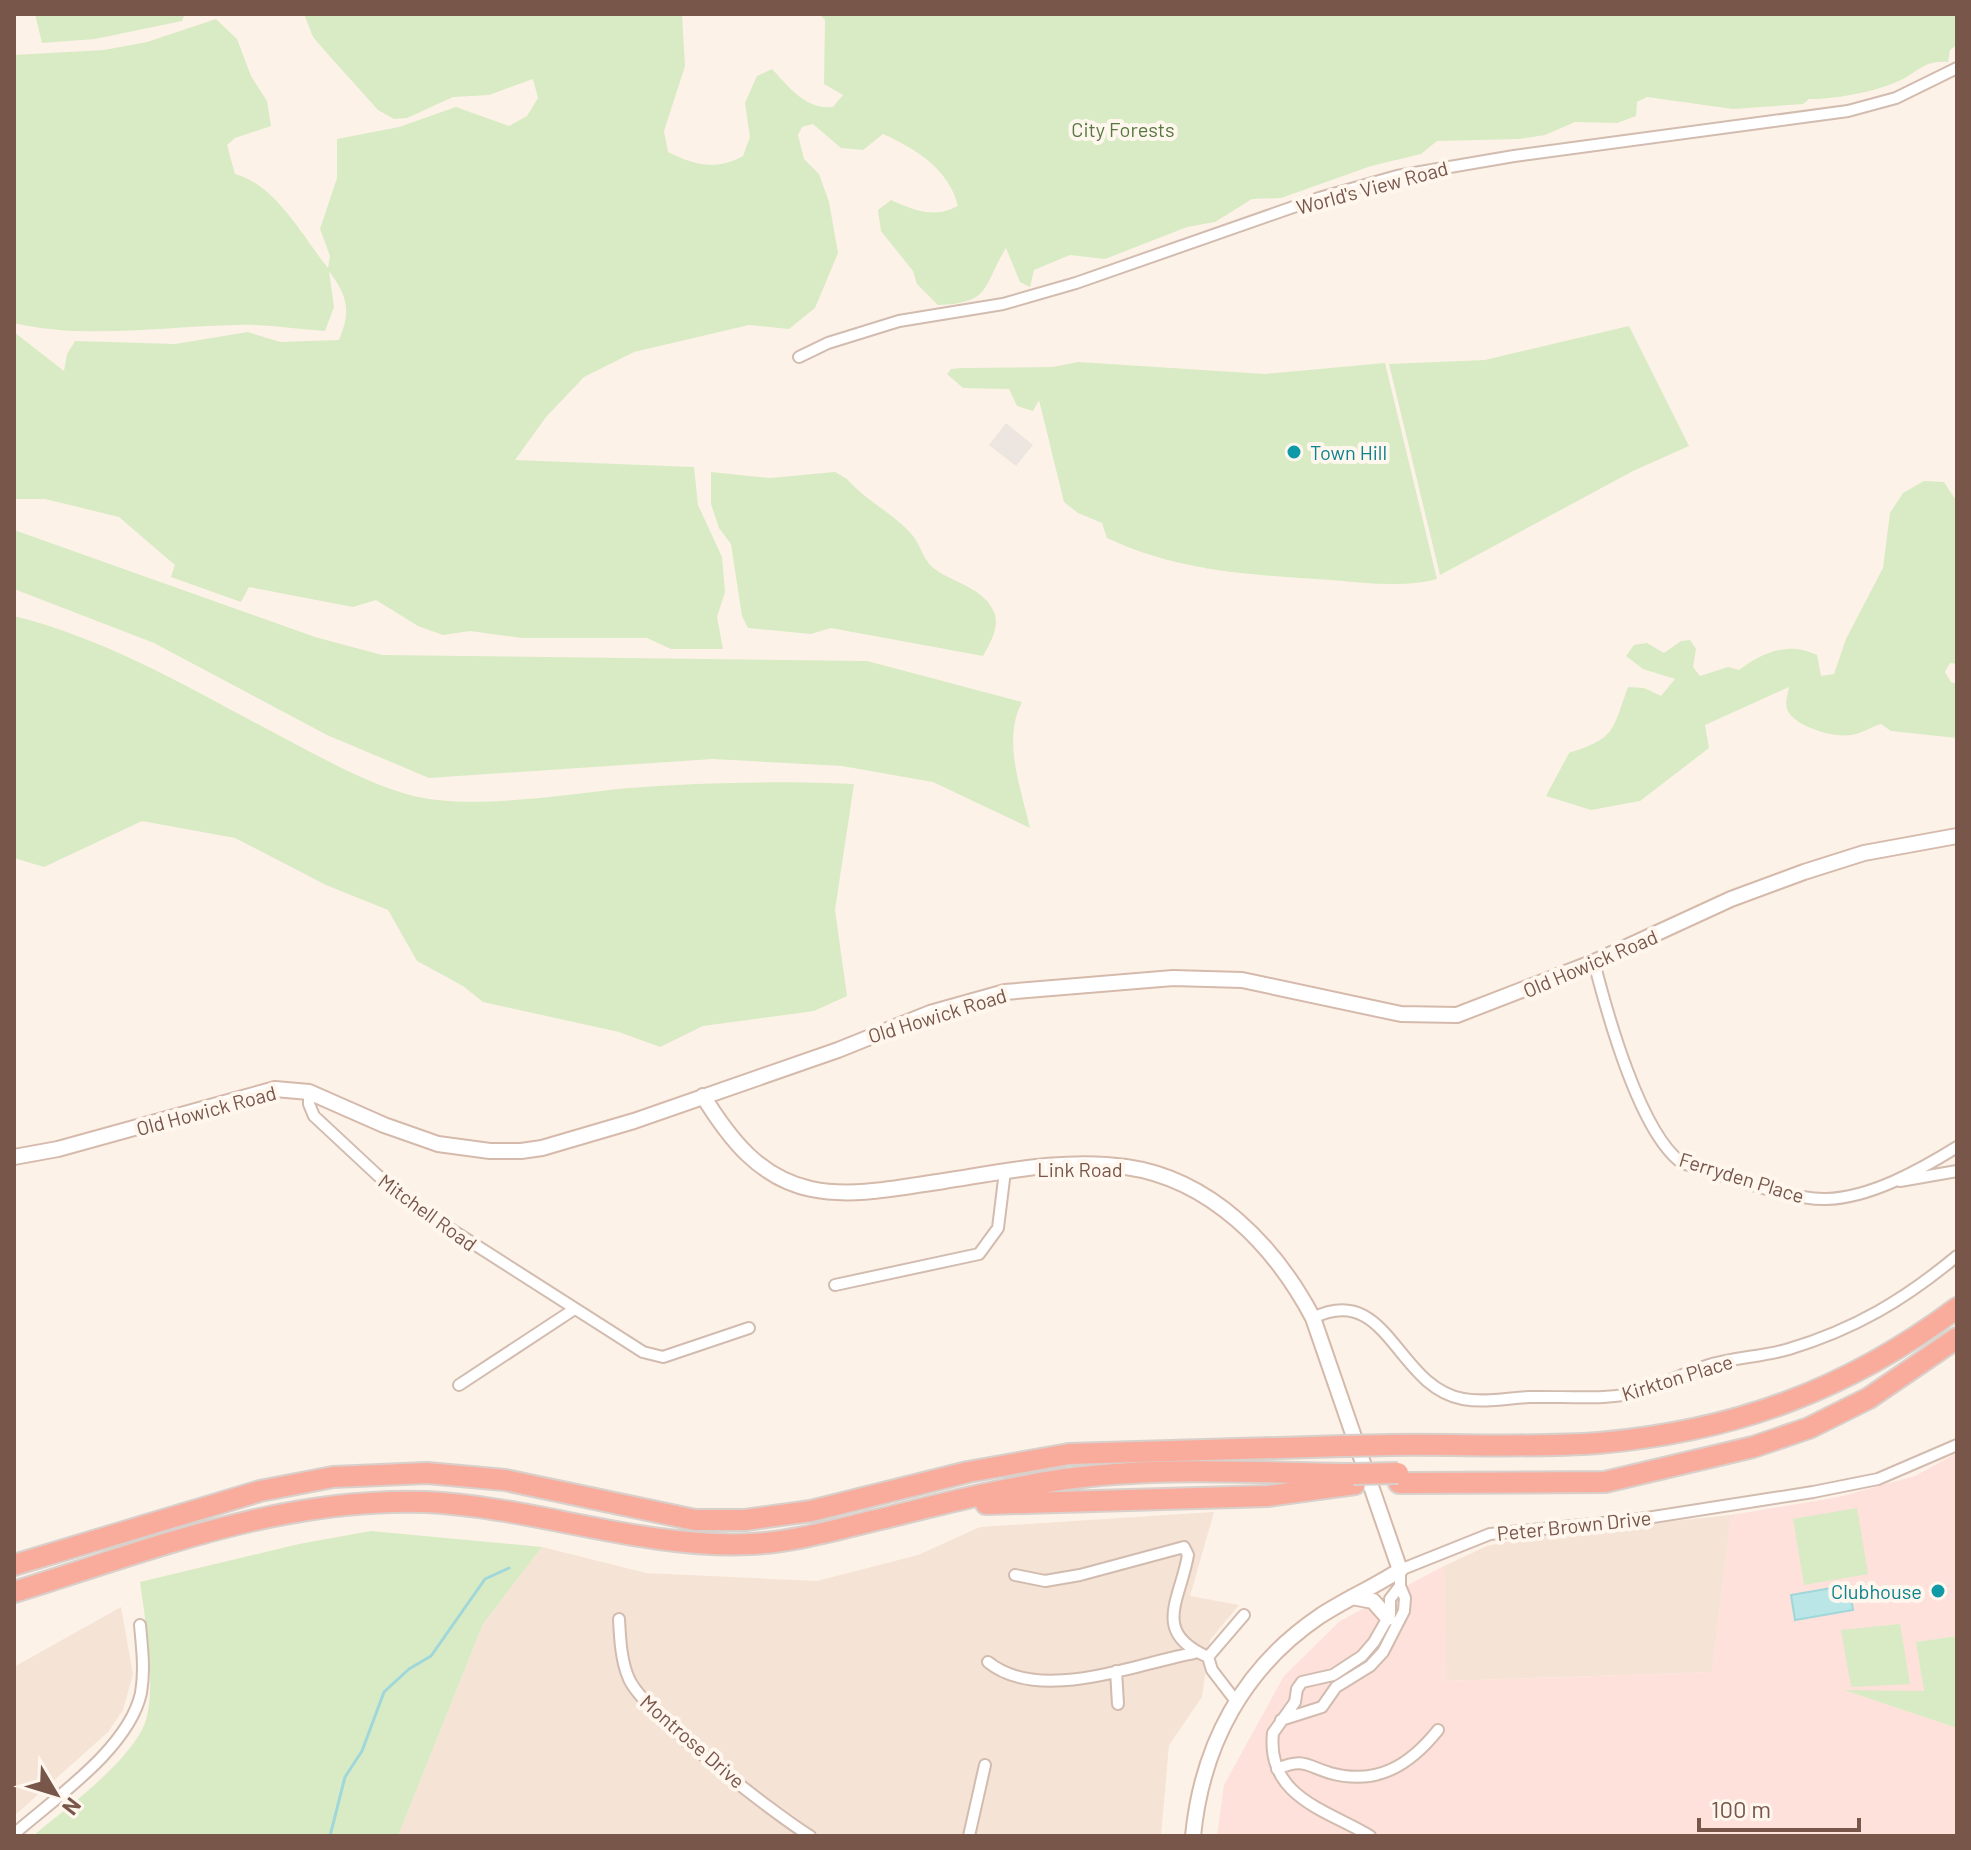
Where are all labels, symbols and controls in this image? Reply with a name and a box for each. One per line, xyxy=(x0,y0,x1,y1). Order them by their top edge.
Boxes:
park label: City Forests xyxy=(1071,117,1175,141)
street label: World's View Road xyxy=(1294,155,1450,219)
place label: Town Hill xyxy=(1310,440,1387,464)
marker: Town Hill xyxy=(1285,443,1303,461)
street label: Old Howick Road xyxy=(1519,924,1661,1002)
street label: Old Howick Road xyxy=(865,983,1009,1047)
street label: Old Howick Road xyxy=(133,1080,279,1140)
street label: Ferryden Place xyxy=(1677,1147,1807,1207)
street label: Link Road xyxy=(1037,1157,1123,1181)
street label: Mitchell Road xyxy=(374,1168,482,1256)
street label: Kirkton Place xyxy=(1619,1349,1735,1405)
street label: Peter Brown Drive xyxy=(1496,1505,1652,1545)
place label: Clubhouse xyxy=(1831,1579,1922,1603)
marker: Clubhouse xyxy=(1929,1582,1947,1600)
street label: Montrose Drive xyxy=(636,1689,750,1793)
north arrow xyxy=(16,1754,96,1834)
scale bar xyxy=(1699,1782,1859,1832)
text: N xyxy=(58,1793,87,1821)
text: 100 m xyxy=(1711,1794,1771,1823)

